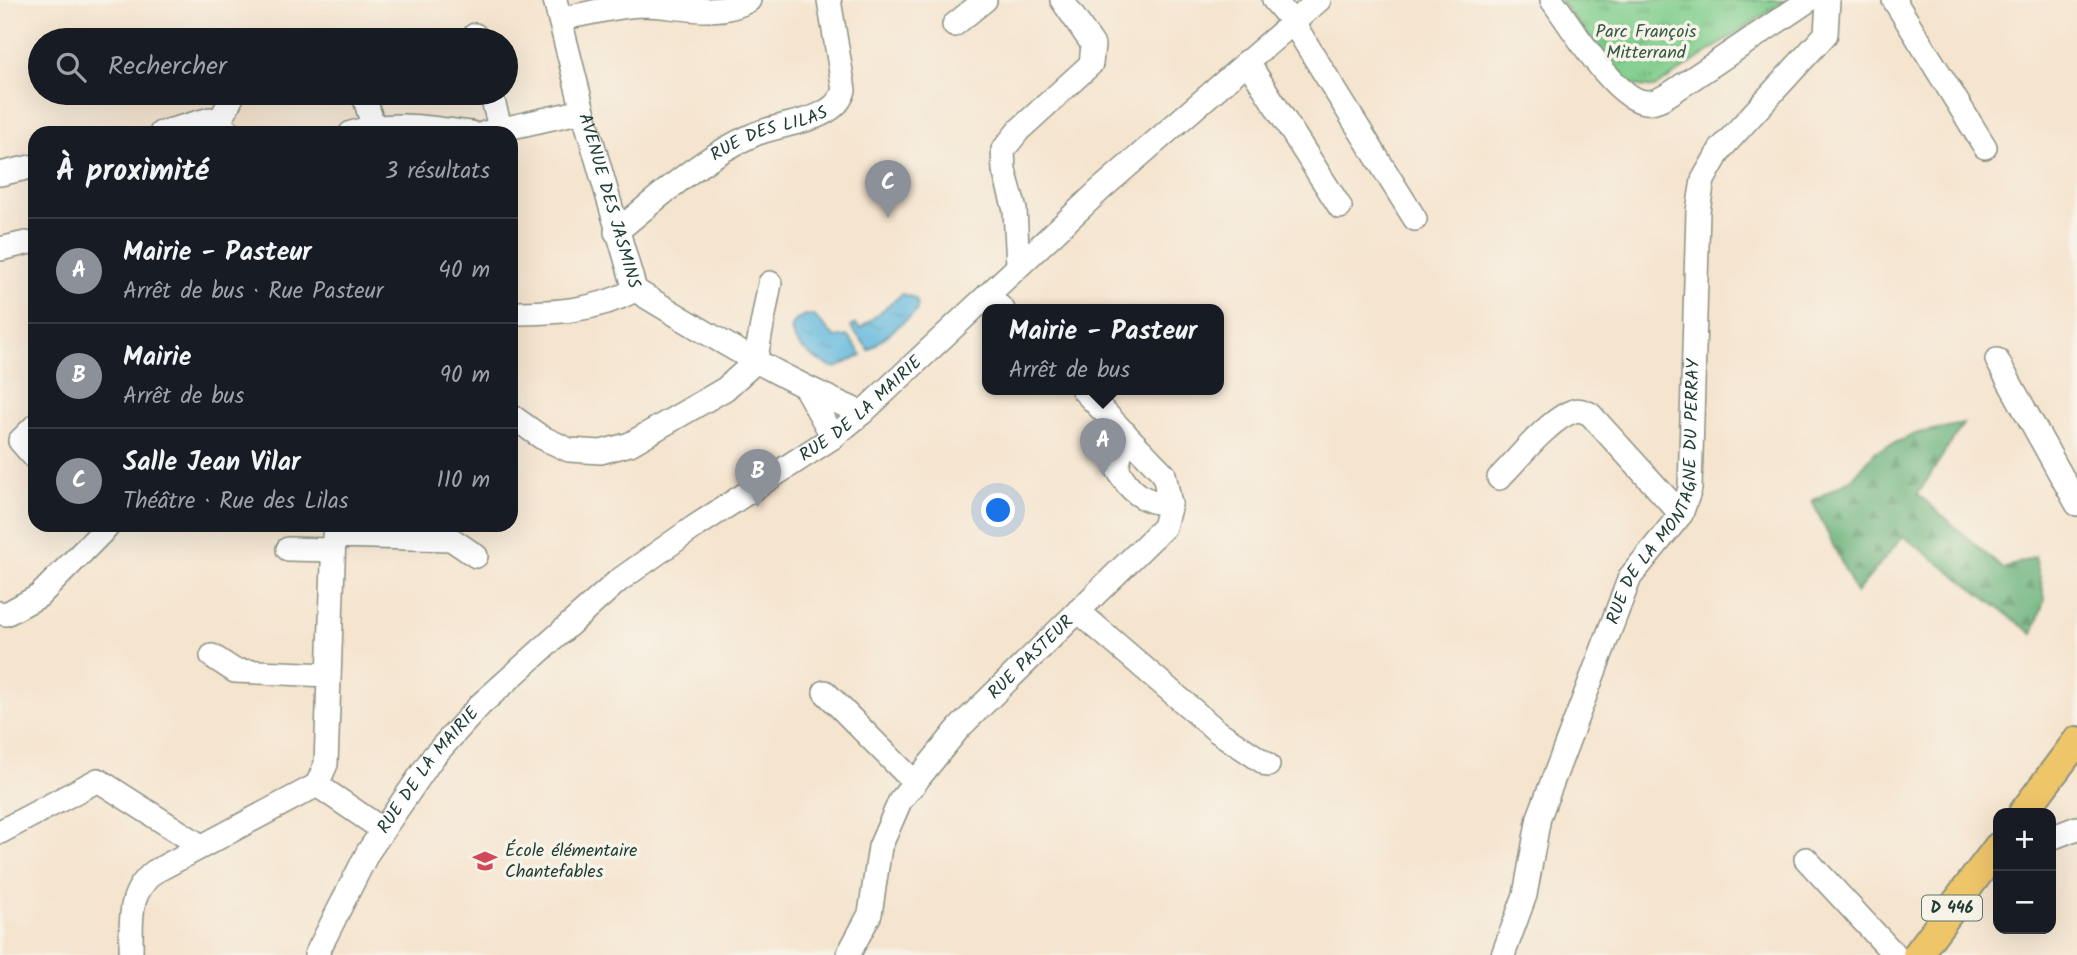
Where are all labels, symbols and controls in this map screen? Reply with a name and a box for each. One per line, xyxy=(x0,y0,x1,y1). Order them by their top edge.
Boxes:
park label: Parc François Mitterrand xyxy=(1596,18,1697,68)
search box xyxy=(28,28,518,105)
text: Rechercher xyxy=(108,46,227,88)
icon: search xyxy=(52,48,90,86)
street label: RUE DES LILAS xyxy=(705,98,834,169)
street label: AVENUE DES JASMINS xyxy=(570,110,648,292)
text: À proximité xyxy=(56,148,209,196)
text: 3 résultats xyxy=(385,154,490,190)
pin: C xyxy=(865,160,911,218)
text: Mairie - Pasteur xyxy=(123,232,312,274)
text: A xyxy=(72,253,86,289)
text: 40 m xyxy=(438,253,490,289)
text: Arrêt de bus · Rue Pasteur xyxy=(123,274,383,310)
popup xyxy=(982,304,1224,395)
text: Mairie - Pasteur xyxy=(1009,311,1197,353)
text: Mairie xyxy=(123,337,192,379)
street label: RUE DE LA MAIRIE xyxy=(793,349,929,470)
text: Arrêt de bus xyxy=(1009,353,1130,389)
text: B xyxy=(72,358,86,394)
text: 90 m xyxy=(440,358,490,394)
street label: RUE DE LA MONTAGNE DU PERRAY xyxy=(1599,358,1708,629)
text: Arrêt de bus xyxy=(123,379,244,415)
pin: A xyxy=(1080,418,1126,476)
text: Salle Jean Vilar xyxy=(123,442,300,484)
pin: B xyxy=(735,449,781,507)
text: C xyxy=(72,463,86,499)
text: 110 m xyxy=(437,463,490,499)
text: Théâtre · Rue des Lilas xyxy=(123,484,349,520)
your location xyxy=(981,493,1015,527)
street label: RUE PASTEUR xyxy=(981,608,1081,707)
street label: RUE DE LA MAIRIE xyxy=(370,700,487,840)
map controls xyxy=(1993,808,2056,934)
button: + xyxy=(1993,808,2056,871)
place label: École élémentaire Chantefables xyxy=(505,837,637,887)
school or university icon: École élémentaire Chantefables xyxy=(471,847,499,875)
button: − xyxy=(1993,871,2056,934)
road number: D 446 xyxy=(1922,896,1982,920)

